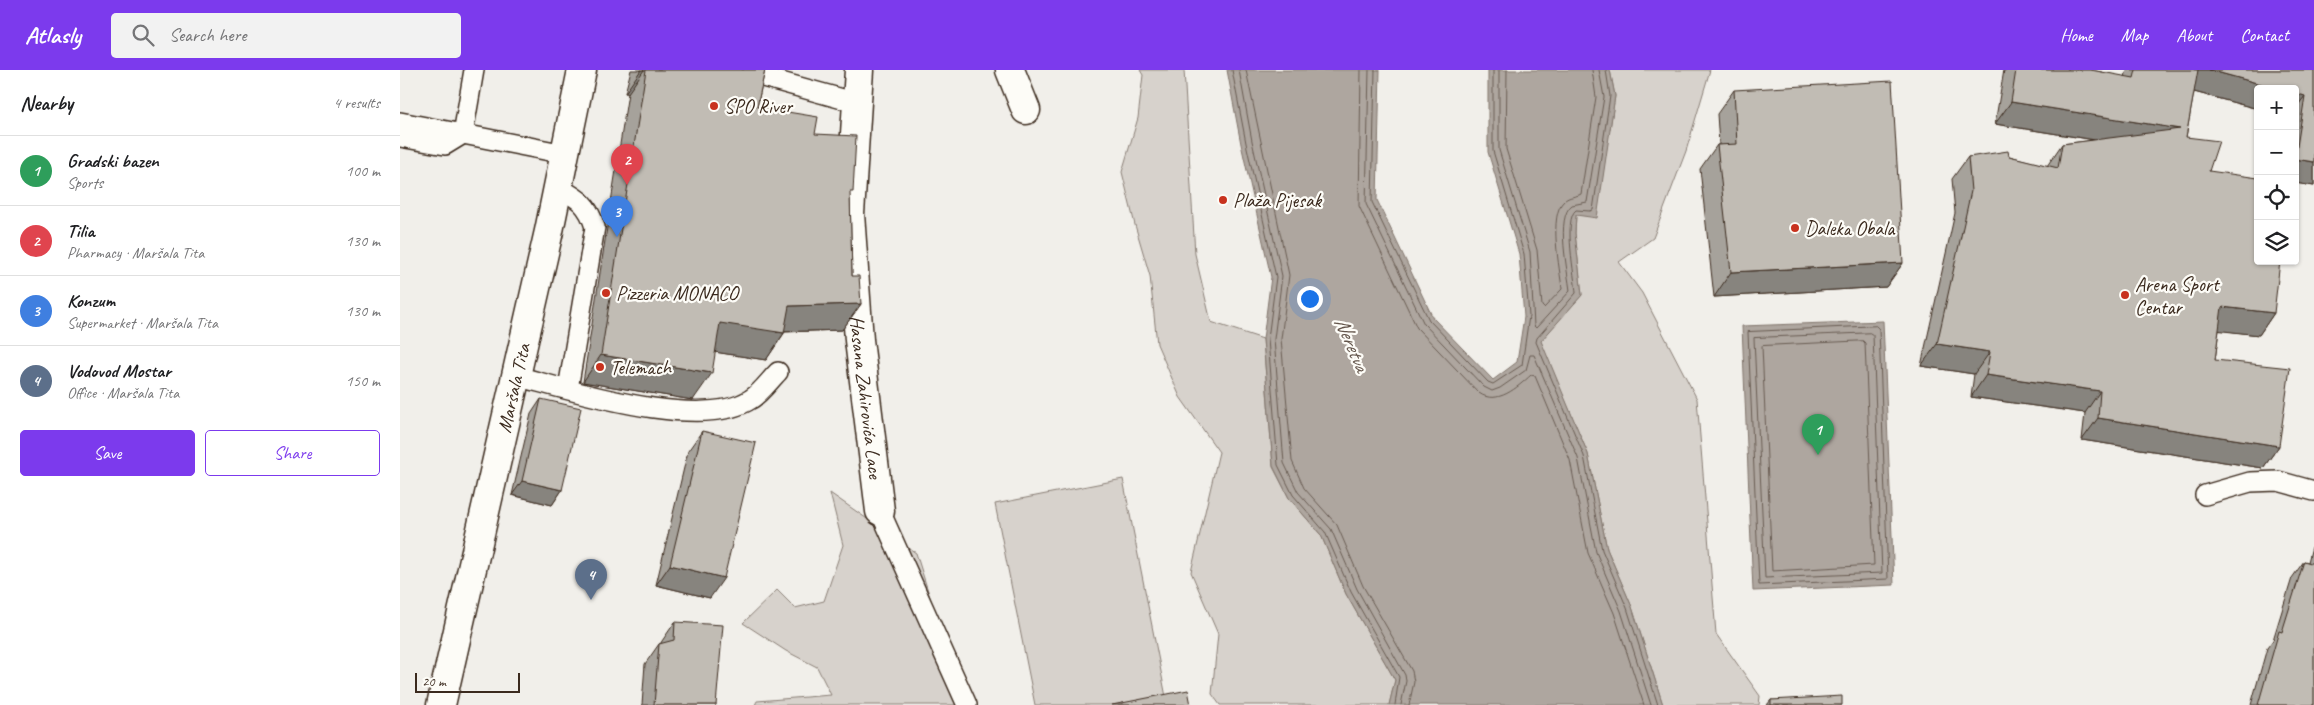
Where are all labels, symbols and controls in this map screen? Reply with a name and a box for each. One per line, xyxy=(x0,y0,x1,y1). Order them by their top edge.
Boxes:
search box xyxy=(111,13,461,58)
text: Atlasly xyxy=(25,20,81,50)
icon: search xyxy=(129,21,157,49)
text: Search here xyxy=(169,23,246,47)
text: Home xyxy=(2060,24,2093,46)
text: Map xyxy=(2121,24,2148,46)
text: About xyxy=(2176,24,2212,46)
text: Contact xyxy=(2240,24,2289,46)
map controls xyxy=(2254,85,2299,265)
button: + xyxy=(2254,85,2299,130)
text: Nearby xyxy=(20,90,73,116)
text: 4 results xyxy=(333,93,380,113)
place label: SPO River xyxy=(724,94,794,119)
marker: SPO River xyxy=(708,100,720,112)
button: − xyxy=(2254,130,2299,175)
pin: 2 xyxy=(611,144,643,185)
text: Gradski bazen xyxy=(67,149,159,173)
text: 1 xyxy=(32,161,40,181)
text: 100 m xyxy=(346,161,380,181)
text: Sports xyxy=(67,173,103,193)
button: locate xyxy=(2254,175,2299,220)
place label: Plaža Pijesak xyxy=(1233,188,1323,213)
marker: Plaža Pijesak xyxy=(1217,194,1229,206)
pin: 3 xyxy=(601,196,633,237)
place label: Daleka Obala xyxy=(1805,216,1896,241)
text: Tilia xyxy=(67,219,95,243)
button: layers xyxy=(2254,220,2299,265)
marker: Daleka Obala xyxy=(1789,222,1801,234)
text: 2 xyxy=(32,231,40,251)
text: 130 m xyxy=(346,231,380,251)
text: Pharmacy · Maršala Tita xyxy=(67,243,204,263)
place label: Arena Sport Centar xyxy=(2135,272,2221,320)
place label: Pizzeria MONACO xyxy=(616,281,740,306)
your location xyxy=(1297,286,1323,312)
marker: Pizzeria MONACO xyxy=(600,287,612,299)
text: Konzum xyxy=(67,289,115,313)
marker: Arena Sport Centar xyxy=(2119,289,2131,301)
text: 3 xyxy=(32,301,40,321)
text: 130 m xyxy=(346,301,380,321)
text: Supermarket · Maršala Tita xyxy=(67,313,218,333)
water label: Neretva xyxy=(1329,313,1376,377)
street label: Hasana Zahirovića Lace xyxy=(845,315,889,481)
street label: Maršala Tita xyxy=(491,340,536,435)
place label: Telemach xyxy=(610,355,673,380)
text: Vodovod Mostar xyxy=(67,359,171,383)
marker: Telemach xyxy=(594,361,606,373)
text: 4 xyxy=(32,371,40,391)
text: 150 m xyxy=(346,371,380,391)
text: Office · Maršala Tita xyxy=(67,383,179,403)
pin: 1 xyxy=(1802,414,1834,455)
button: Save xyxy=(20,430,195,476)
button: Share xyxy=(205,430,380,476)
pin: 4 xyxy=(575,559,607,600)
scale bar xyxy=(415,670,520,693)
text: 20 m xyxy=(422,673,446,690)

